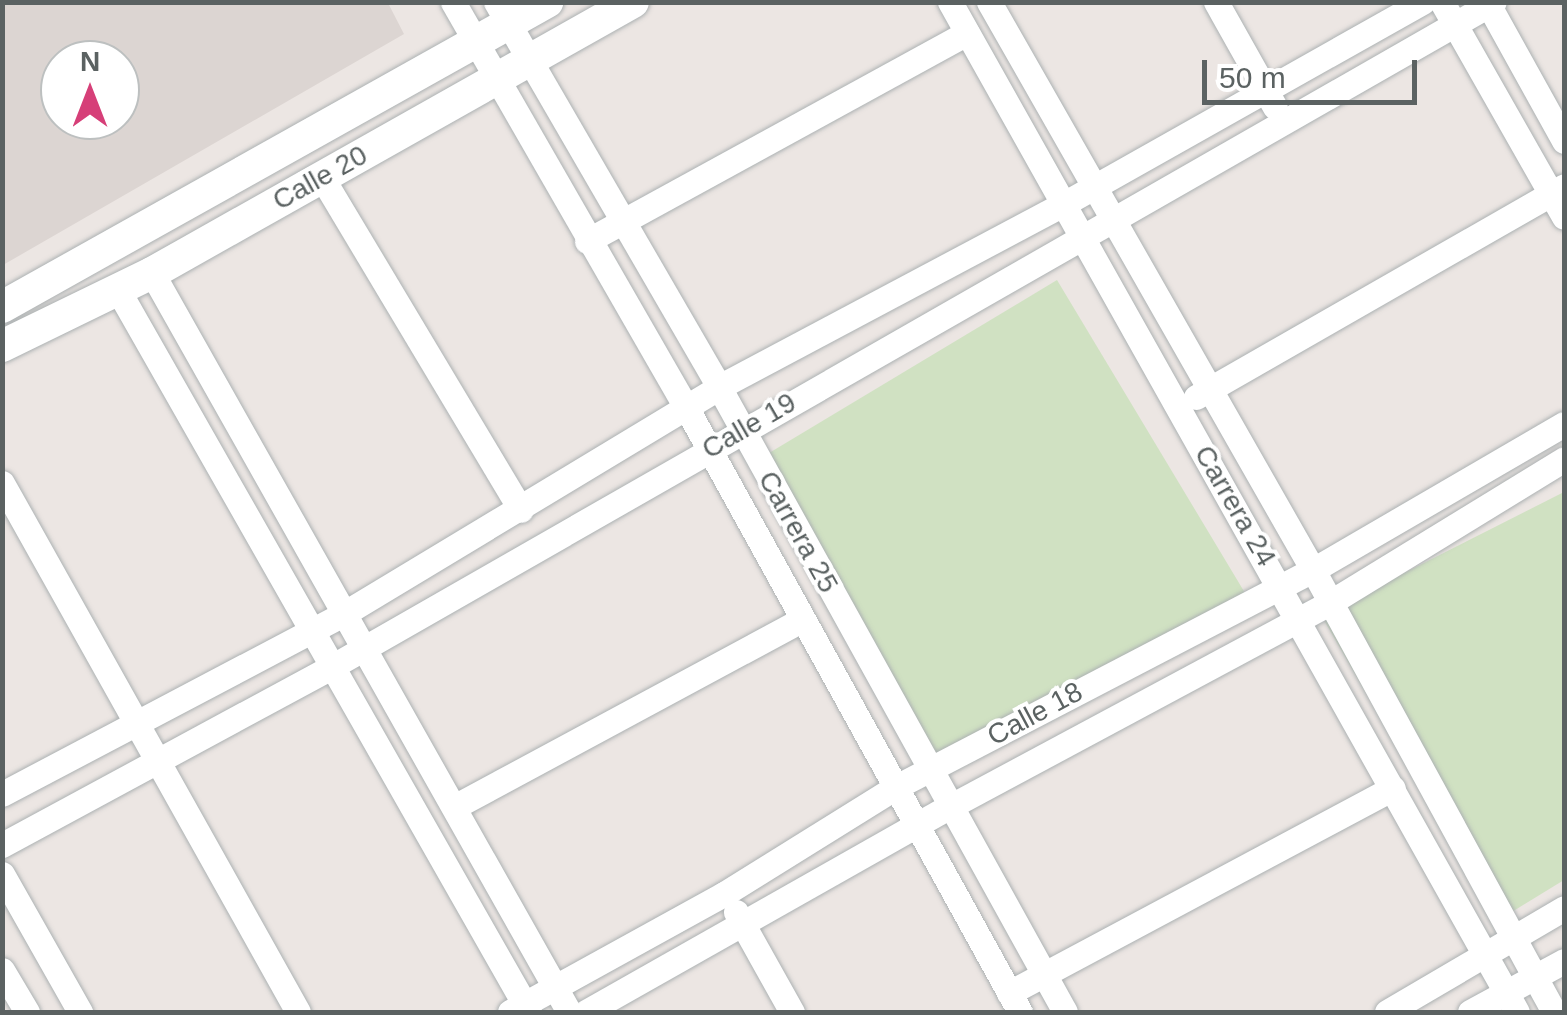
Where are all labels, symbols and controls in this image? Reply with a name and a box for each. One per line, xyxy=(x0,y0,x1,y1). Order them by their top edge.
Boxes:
north arrow xyxy=(40,40,140,140)
scale bar xyxy=(1207,40,1422,102)
text: N xyxy=(80,46,100,77)
text: 50 m xyxy=(1219,61,1286,94)
street label: Calle 20 xyxy=(267,138,373,218)
street label: Calle 19 xyxy=(696,386,802,466)
street label: Carrera 24 xyxy=(1187,440,1283,572)
street label: Carrera 25 xyxy=(751,465,845,599)
street label: Calle 18 xyxy=(982,675,1088,753)

